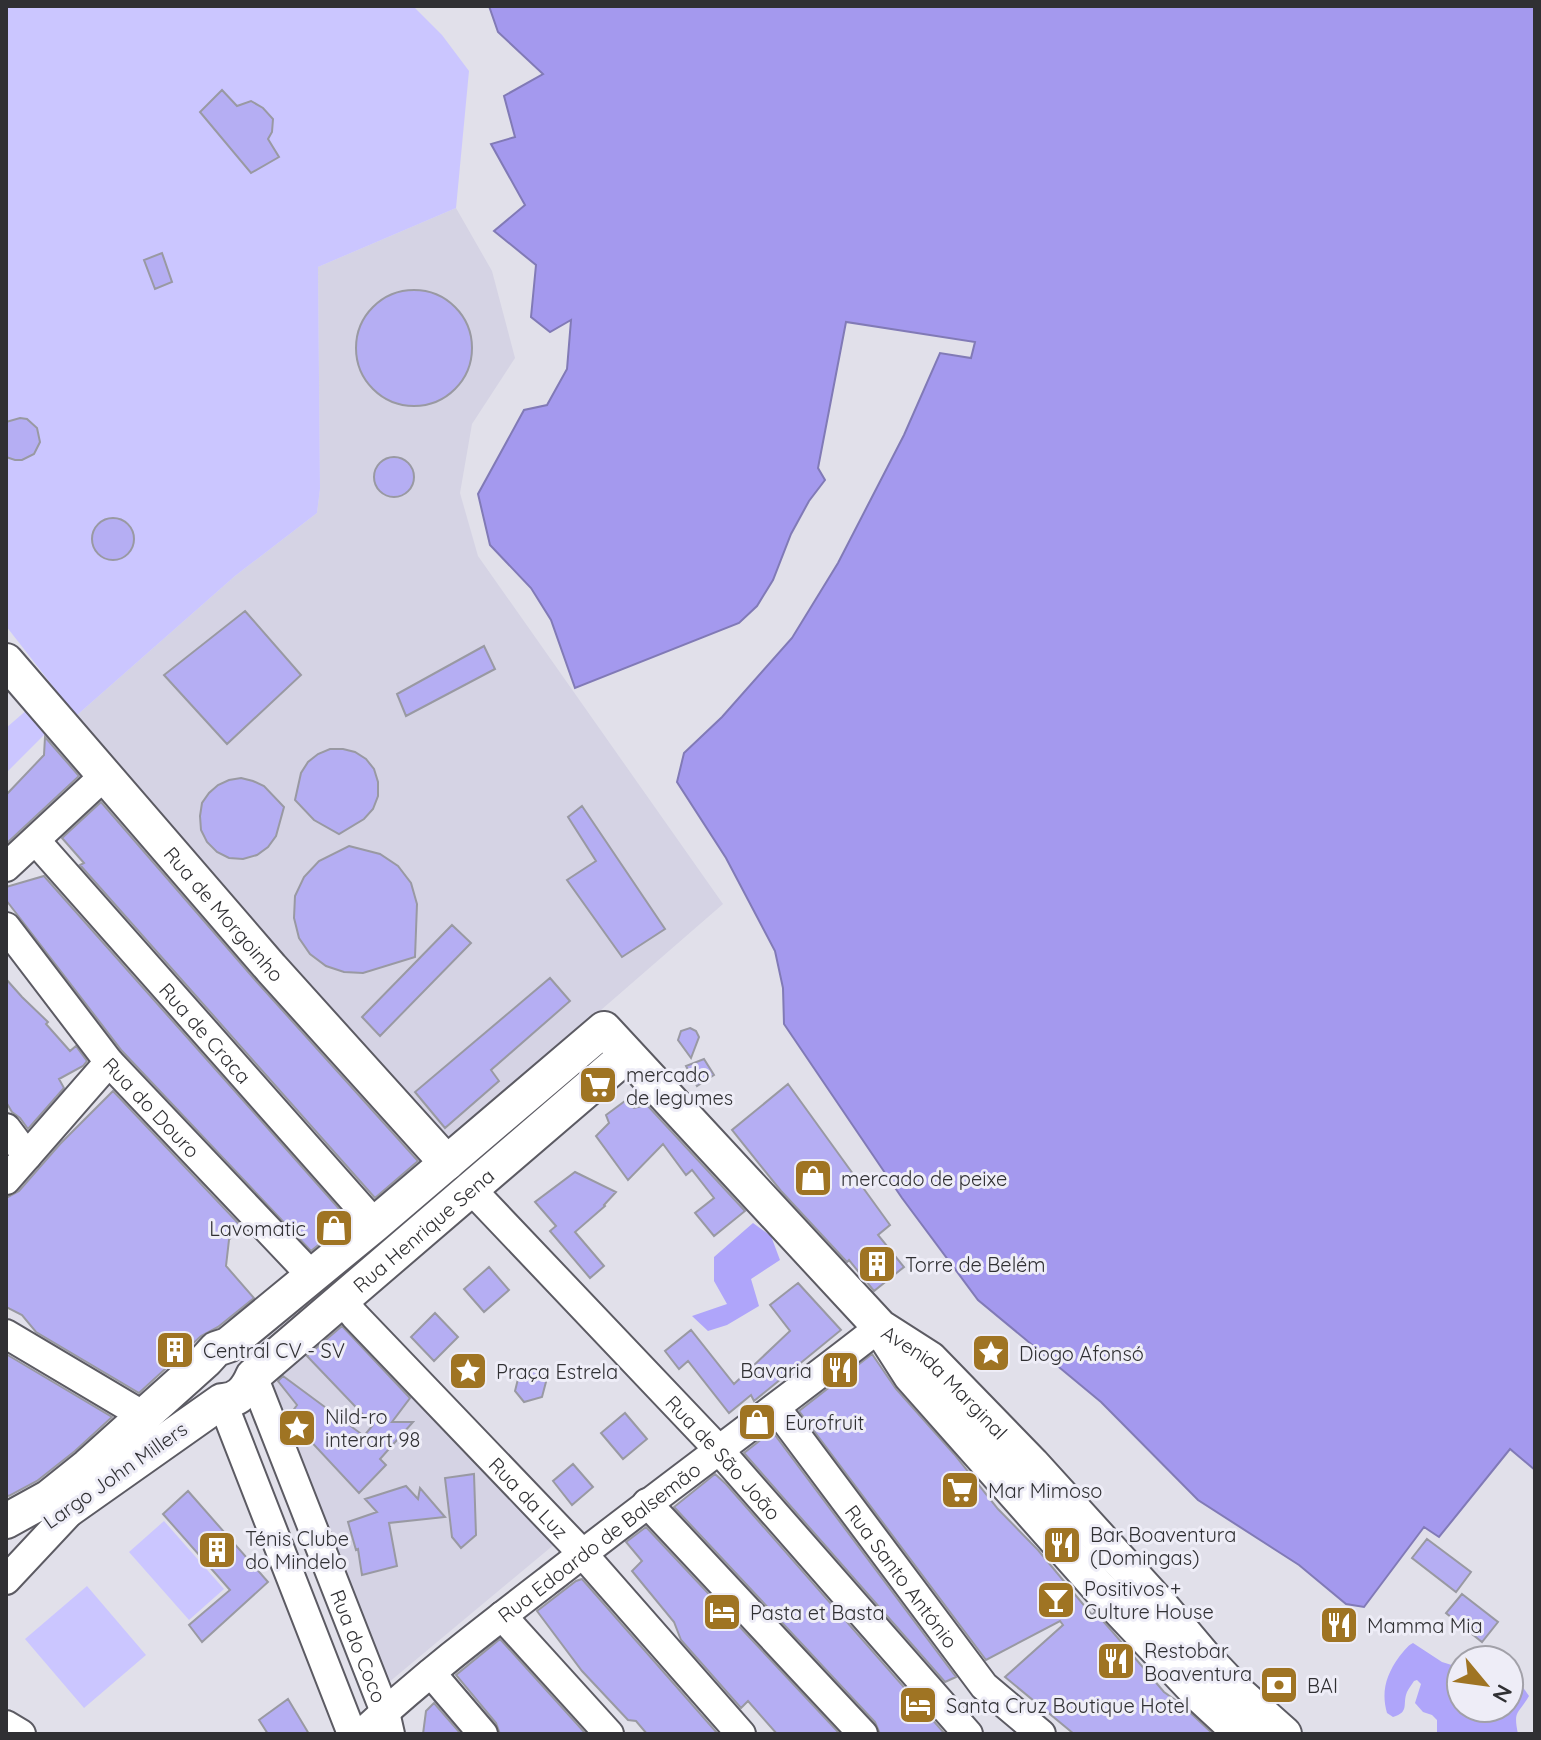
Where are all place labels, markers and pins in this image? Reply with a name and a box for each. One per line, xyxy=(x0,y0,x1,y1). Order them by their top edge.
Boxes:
place label: mercado de legumes xyxy=(626,1062,733,1110)
supermarket icon: mercado de legumes xyxy=(577,1064,619,1106)
shop icon: mercado de peixe xyxy=(792,1157,834,1199)
place label: mercado de peixe xyxy=(841,1166,1007,1191)
shop icon: Lavomatic xyxy=(313,1207,355,1249)
place label: Lavomatic xyxy=(209,1216,306,1241)
building icon: Torre de Belém xyxy=(856,1243,898,1285)
place label: Torre de Belém xyxy=(905,1252,1046,1277)
building icon: Central CV - SV xyxy=(154,1329,196,1371)
place icon: Diogo Afonsó xyxy=(970,1332,1012,1374)
place label: Central CV - SV xyxy=(203,1338,345,1363)
place label: Diogo Afonsó xyxy=(1019,1341,1144,1366)
restaurant icon: Bavaria xyxy=(819,1349,861,1391)
place icon: Praça Estrela xyxy=(447,1350,489,1392)
place label: Bavaria xyxy=(740,1358,812,1383)
place label: Praça Estrela xyxy=(496,1359,618,1384)
shop icon: Eurofruit xyxy=(736,1401,778,1443)
place label: Nild-ro interart 98 xyxy=(325,1404,420,1452)
place icon: Nild-ro interart 98 xyxy=(276,1407,318,1449)
place label: Eurofruit xyxy=(785,1410,864,1435)
supermarket icon: Mar Mimoso xyxy=(939,1469,981,1511)
place label: Mar Mimoso xyxy=(988,1478,1102,1503)
place label: Bar Boaventura (Domingas) xyxy=(1090,1522,1236,1570)
restaurant icon: Bar Boaventura (Domingas) xyxy=(1041,1524,1083,1566)
place label: Ténis Clube do Mindelo xyxy=(245,1526,349,1574)
building icon: Ténis Clube do Mindelo xyxy=(196,1529,238,1571)
place label: Positivos + Culture House xyxy=(1084,1576,1214,1624)
bar icon: Positivos + Culture House xyxy=(1035,1579,1077,1621)
hotel icon: Pasta et Basta xyxy=(701,1591,743,1633)
place label: Pasta et Basta xyxy=(750,1600,885,1625)
restaurant icon: Mamma Mia xyxy=(1318,1604,1360,1646)
place label: Mamma Mia xyxy=(1367,1613,1483,1638)
place label: Restobar Boaventura xyxy=(1144,1638,1252,1686)
restaurant icon: Restobar Boaventura xyxy=(1095,1640,1137,1682)
bank icon: BAI xyxy=(1258,1664,1300,1706)
place label: BAI xyxy=(1307,1673,1338,1698)
hotel icon: Santa Cruz Boutique Hotel xyxy=(897,1684,939,1726)
place label: Santa Cruz Boutique Hotel xyxy=(946,1693,1189,1718)

